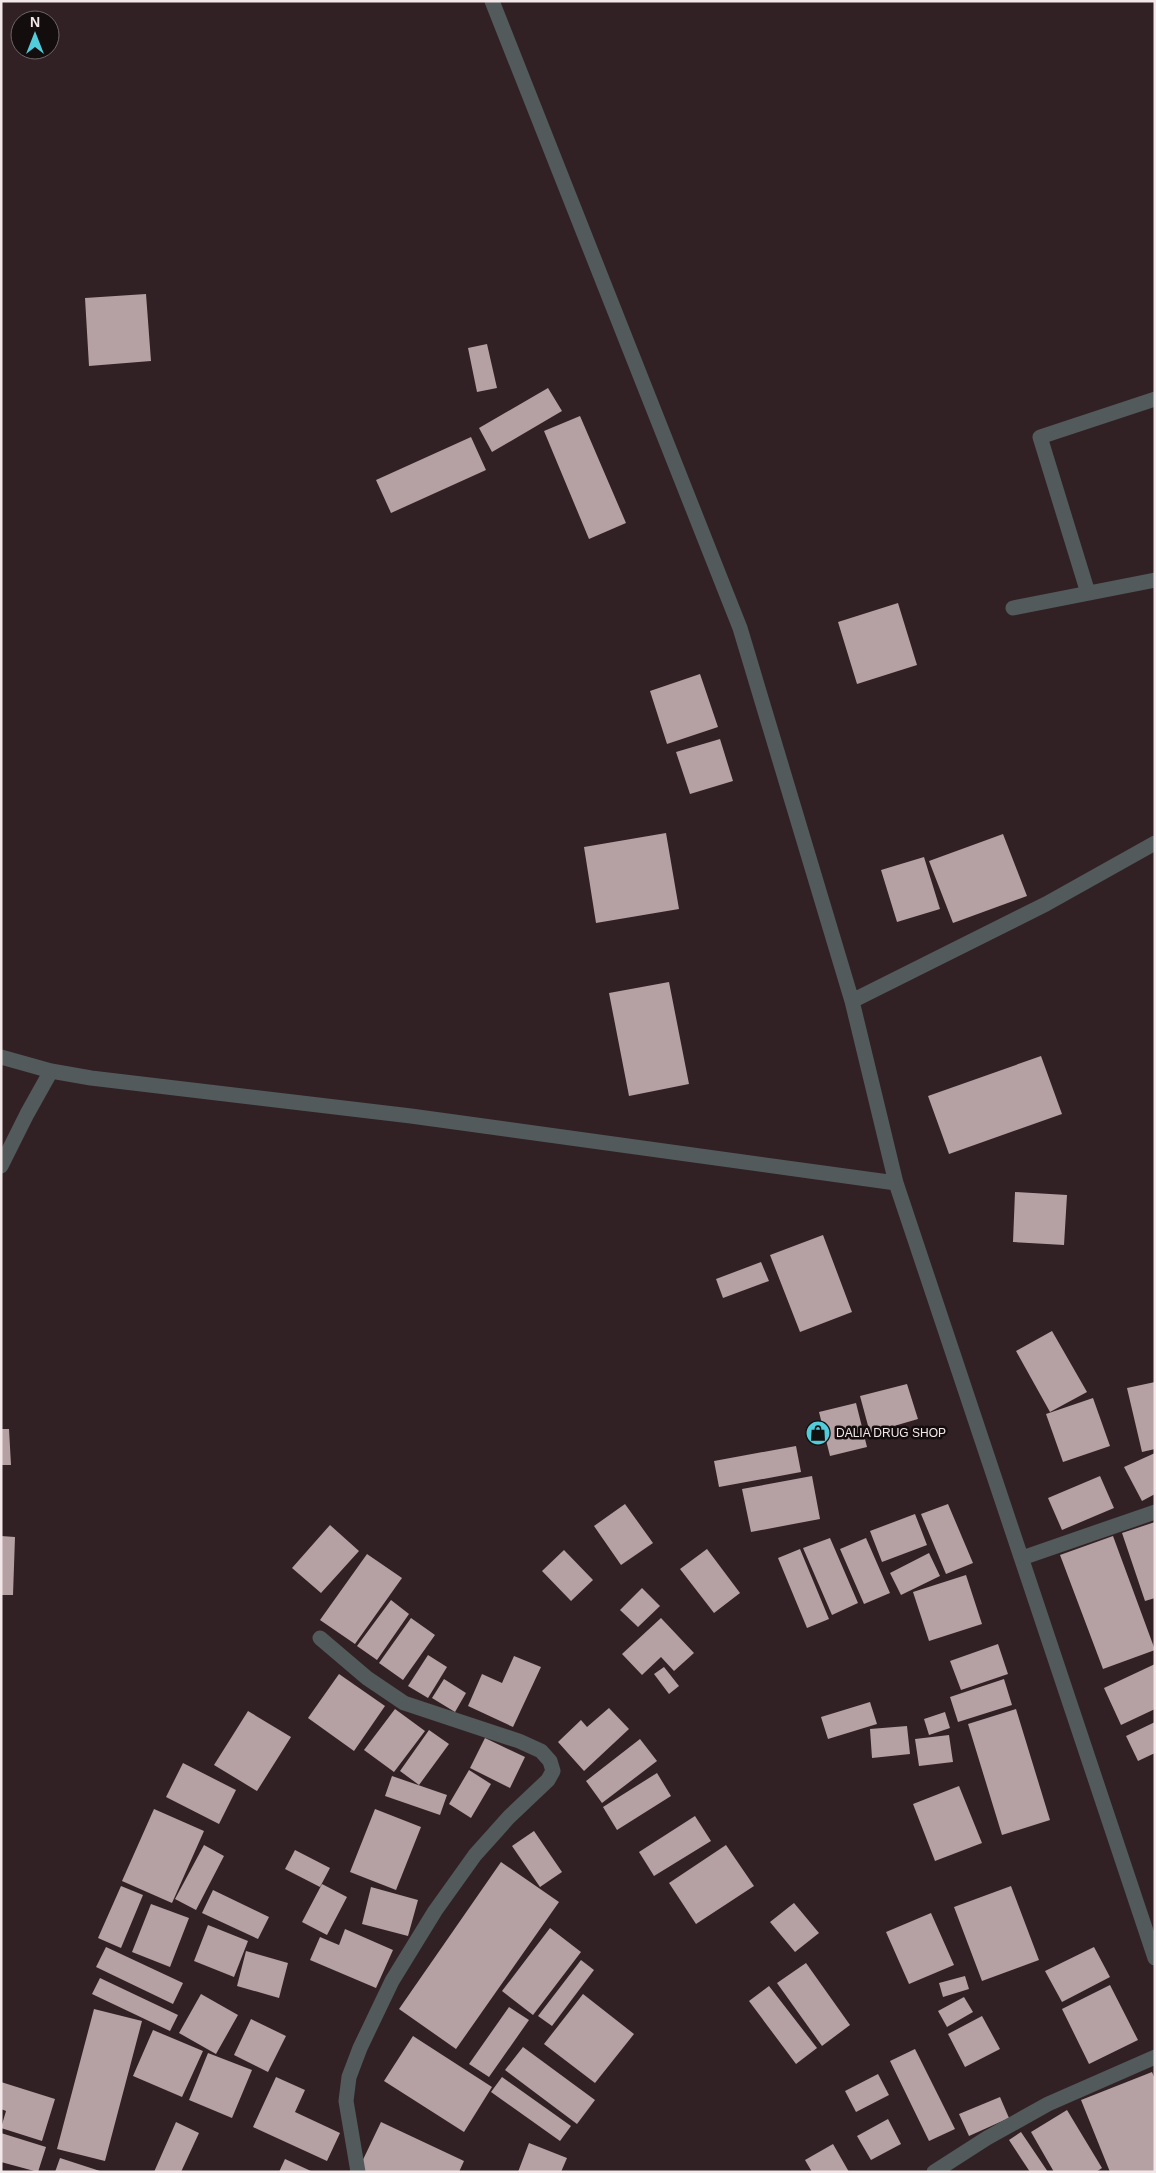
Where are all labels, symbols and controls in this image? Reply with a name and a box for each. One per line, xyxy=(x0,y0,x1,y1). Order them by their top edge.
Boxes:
north arrow xyxy=(10,10,60,60)
text: N xyxy=(30,14,40,30)
shop icon: DALIA DRUG SHOP xyxy=(805,1420,831,1446)
place label: DALIA DRUG SHOP xyxy=(836,1426,946,1440)

